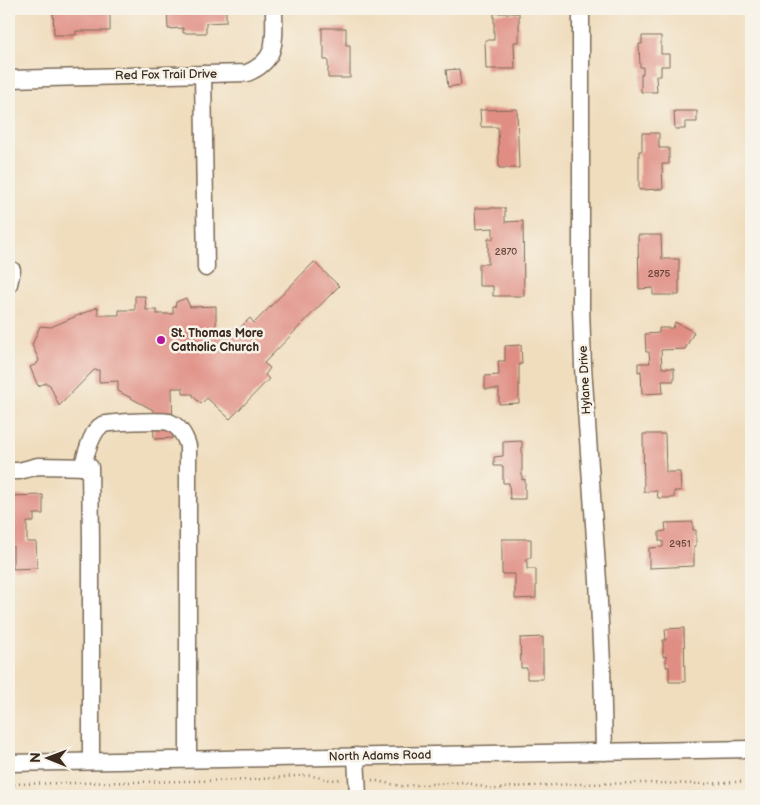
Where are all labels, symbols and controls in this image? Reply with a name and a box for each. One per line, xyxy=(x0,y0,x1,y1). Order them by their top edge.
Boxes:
street label: Red Fox Trail Drive xyxy=(115,67,217,83)
house number: 2870 xyxy=(495,246,517,258)
house number: 2875 xyxy=(648,268,670,280)
place label: St. Thomas More Catholic Church xyxy=(171,326,263,355)
marker: St. Thomas More Catholic Church xyxy=(155,334,167,346)
street label: Hylane Drive xyxy=(576,345,594,415)
house number: 2951 xyxy=(669,538,691,550)
north arrow xyxy=(22,732,72,782)
street label: North Adams Road xyxy=(329,748,432,764)
text: N xyxy=(27,752,44,763)

